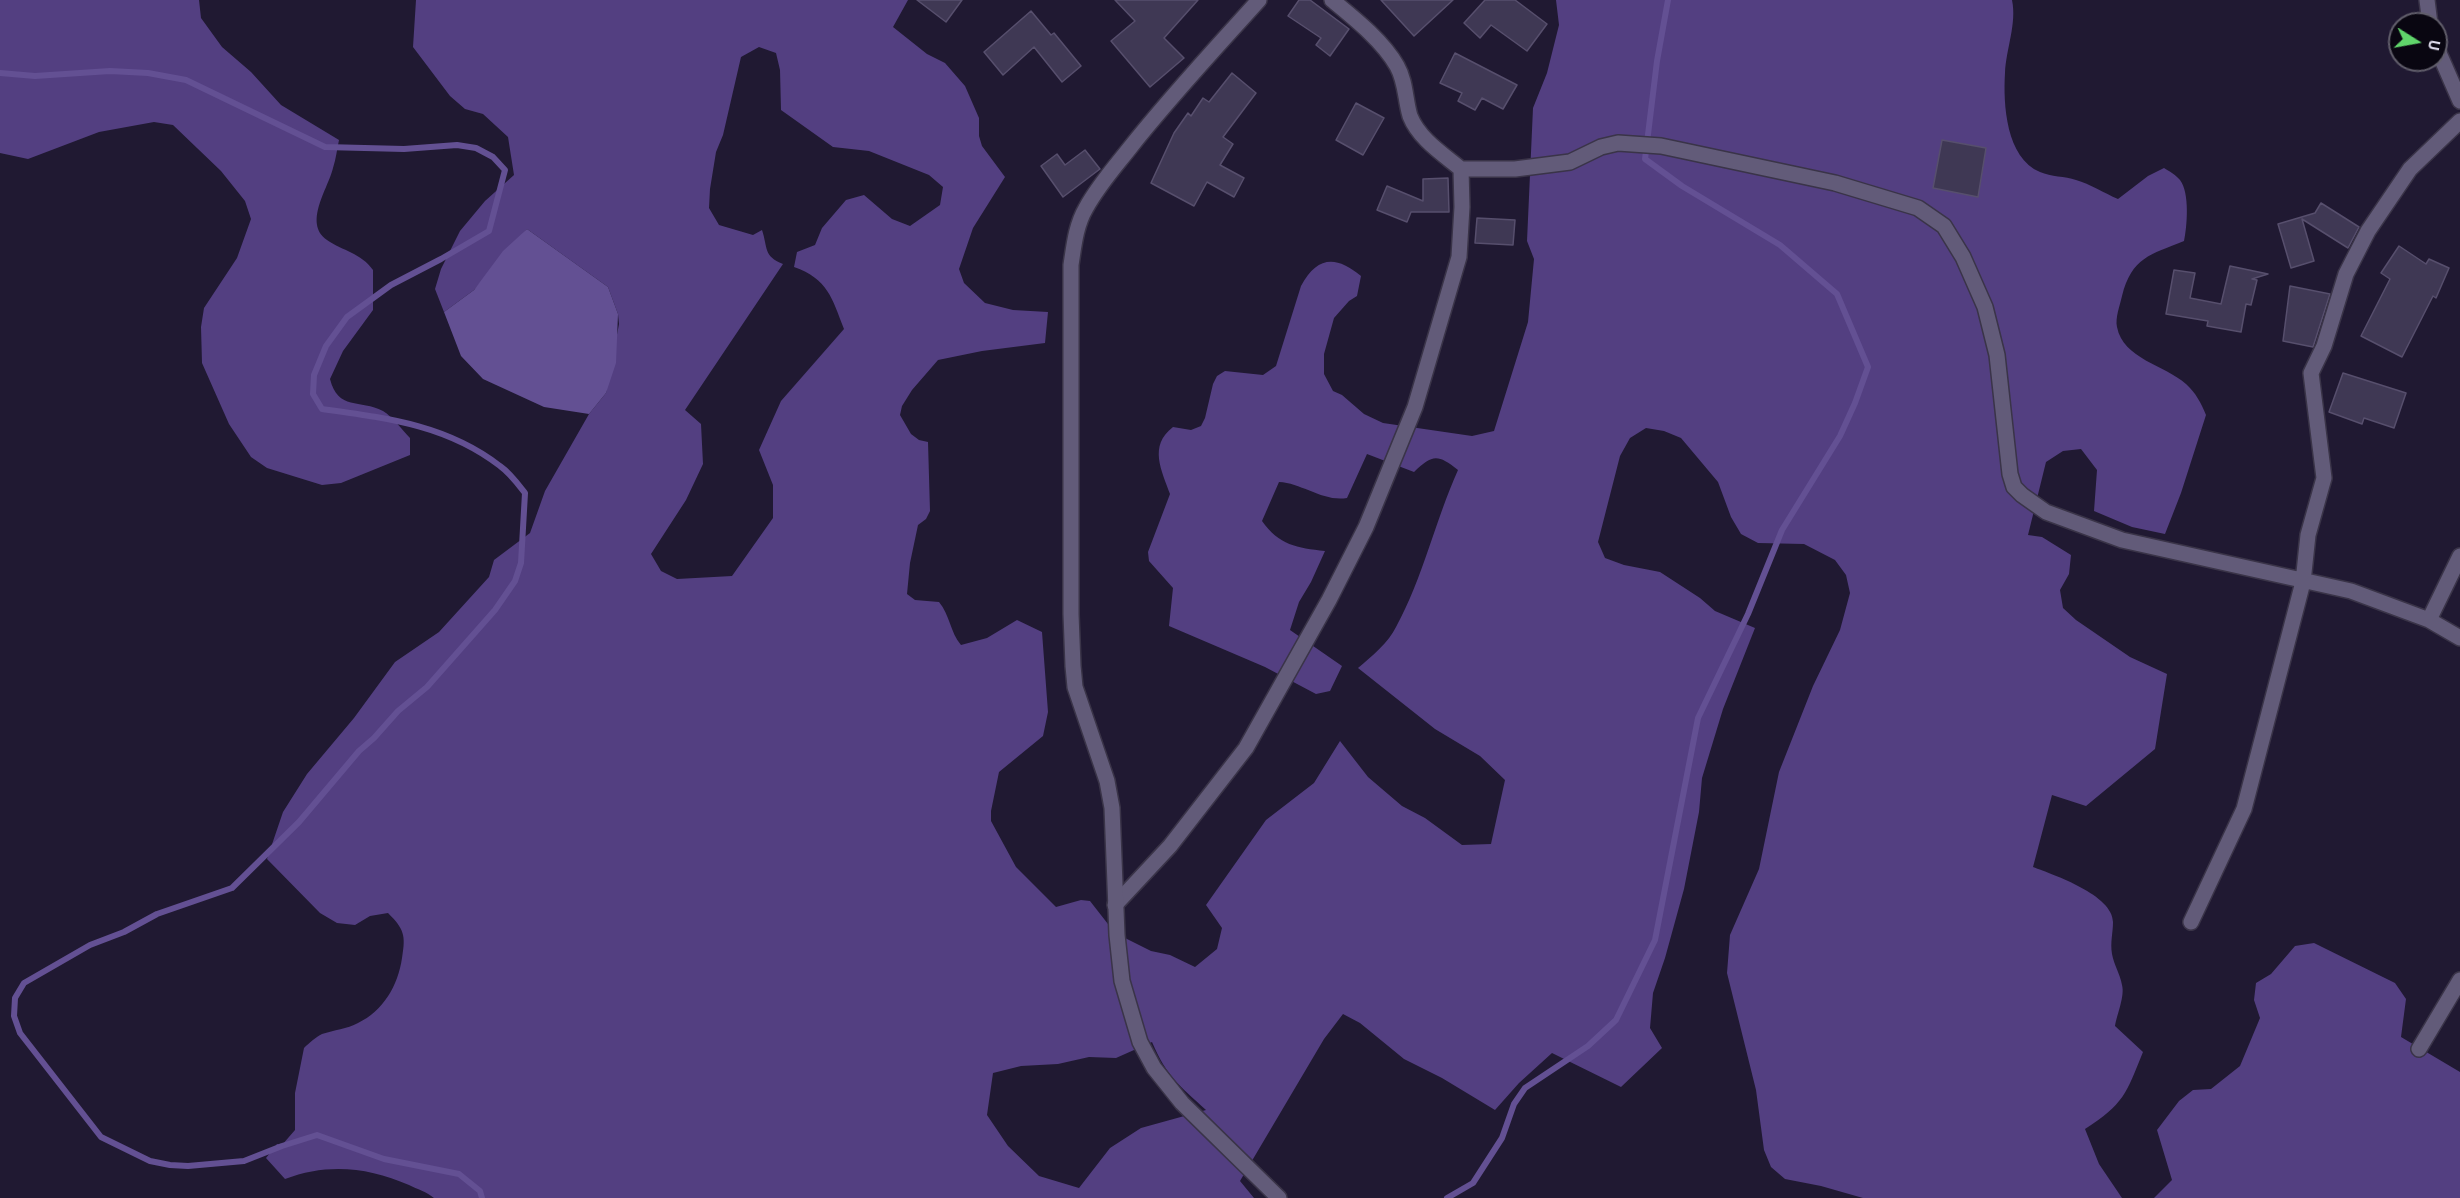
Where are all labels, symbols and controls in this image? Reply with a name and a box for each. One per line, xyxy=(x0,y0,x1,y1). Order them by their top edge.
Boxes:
north arrow xyxy=(2388,12,2448,72)
text: U xyxy=(2425,39,2443,52)

